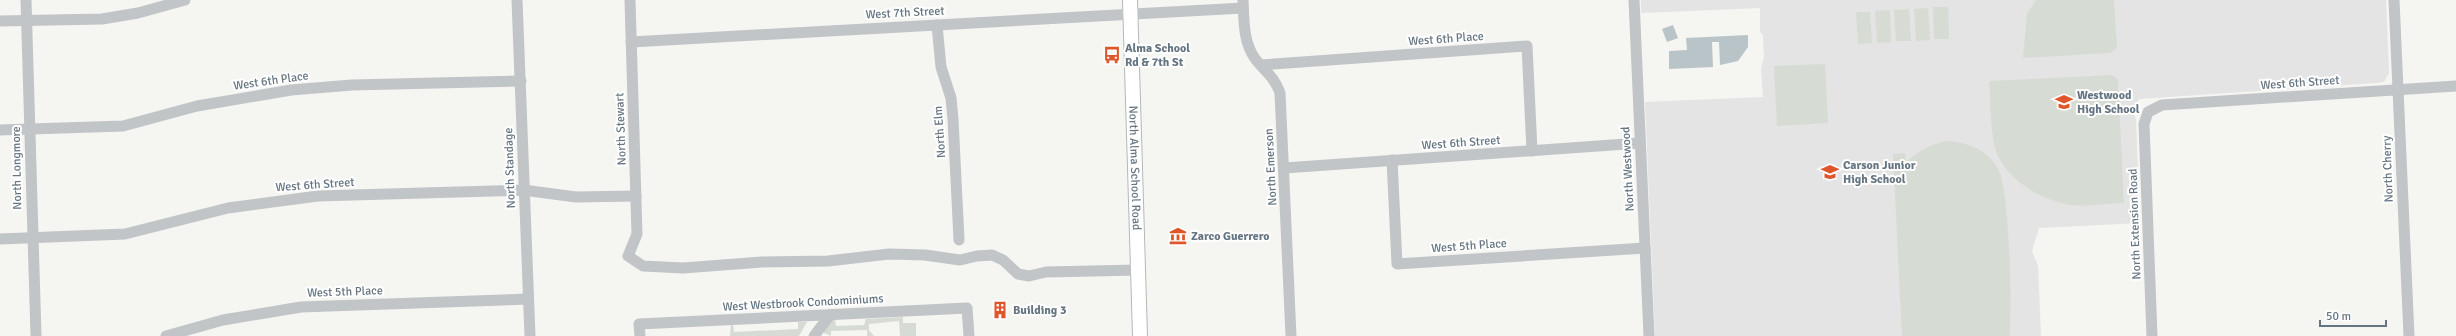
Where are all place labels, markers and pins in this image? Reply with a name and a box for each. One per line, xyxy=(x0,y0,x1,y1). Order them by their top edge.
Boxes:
place label: Alma School Rd & 7th St xyxy=(1125,41,1190,70)
bus stop icon: Alma School Rd & 7th St xyxy=(1102,45,1122,65)
place label: Westwood High School xyxy=(2077,88,2140,117)
school or university icon: Westwood High School xyxy=(2054,92,2074,112)
place label: Carson Junior High School xyxy=(1843,158,1916,187)
school or university icon: Carson Junior High School xyxy=(1820,162,1840,182)
museum icon: Zarco Guerrero xyxy=(1168,226,1188,246)
place label: Zarco Guerrero xyxy=(1191,229,1270,244)
building icon: Building 3 xyxy=(990,300,1010,320)
place label: Building 3 xyxy=(1013,303,1066,318)

